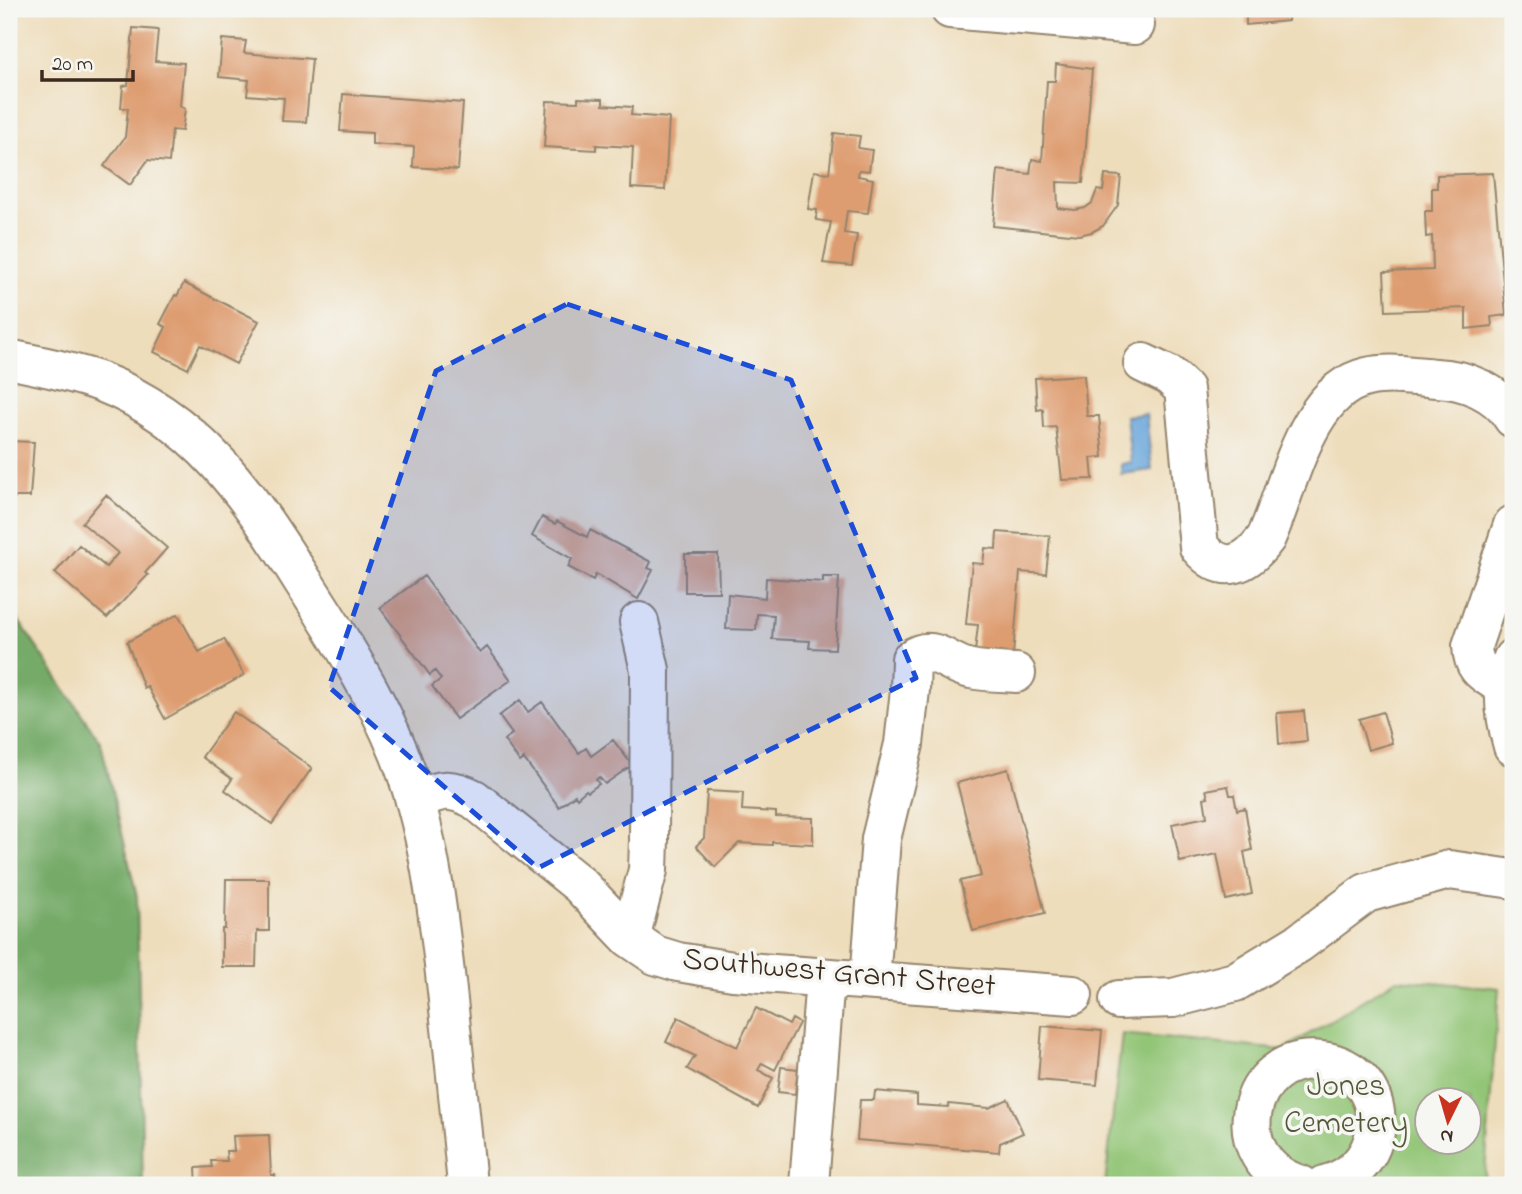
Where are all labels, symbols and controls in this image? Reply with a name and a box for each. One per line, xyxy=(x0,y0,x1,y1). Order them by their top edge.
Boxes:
scale bar xyxy=(42,38,133,82)
text: 20 m xyxy=(52,50,93,80)
street label: Southwest Grant Street xyxy=(680,937,998,1011)
park label: Jones Cemetery xyxy=(1284,1064,1408,1148)
north arrow xyxy=(1414,1086,1484,1156)
text: N xyxy=(1439,1121,1454,1149)

